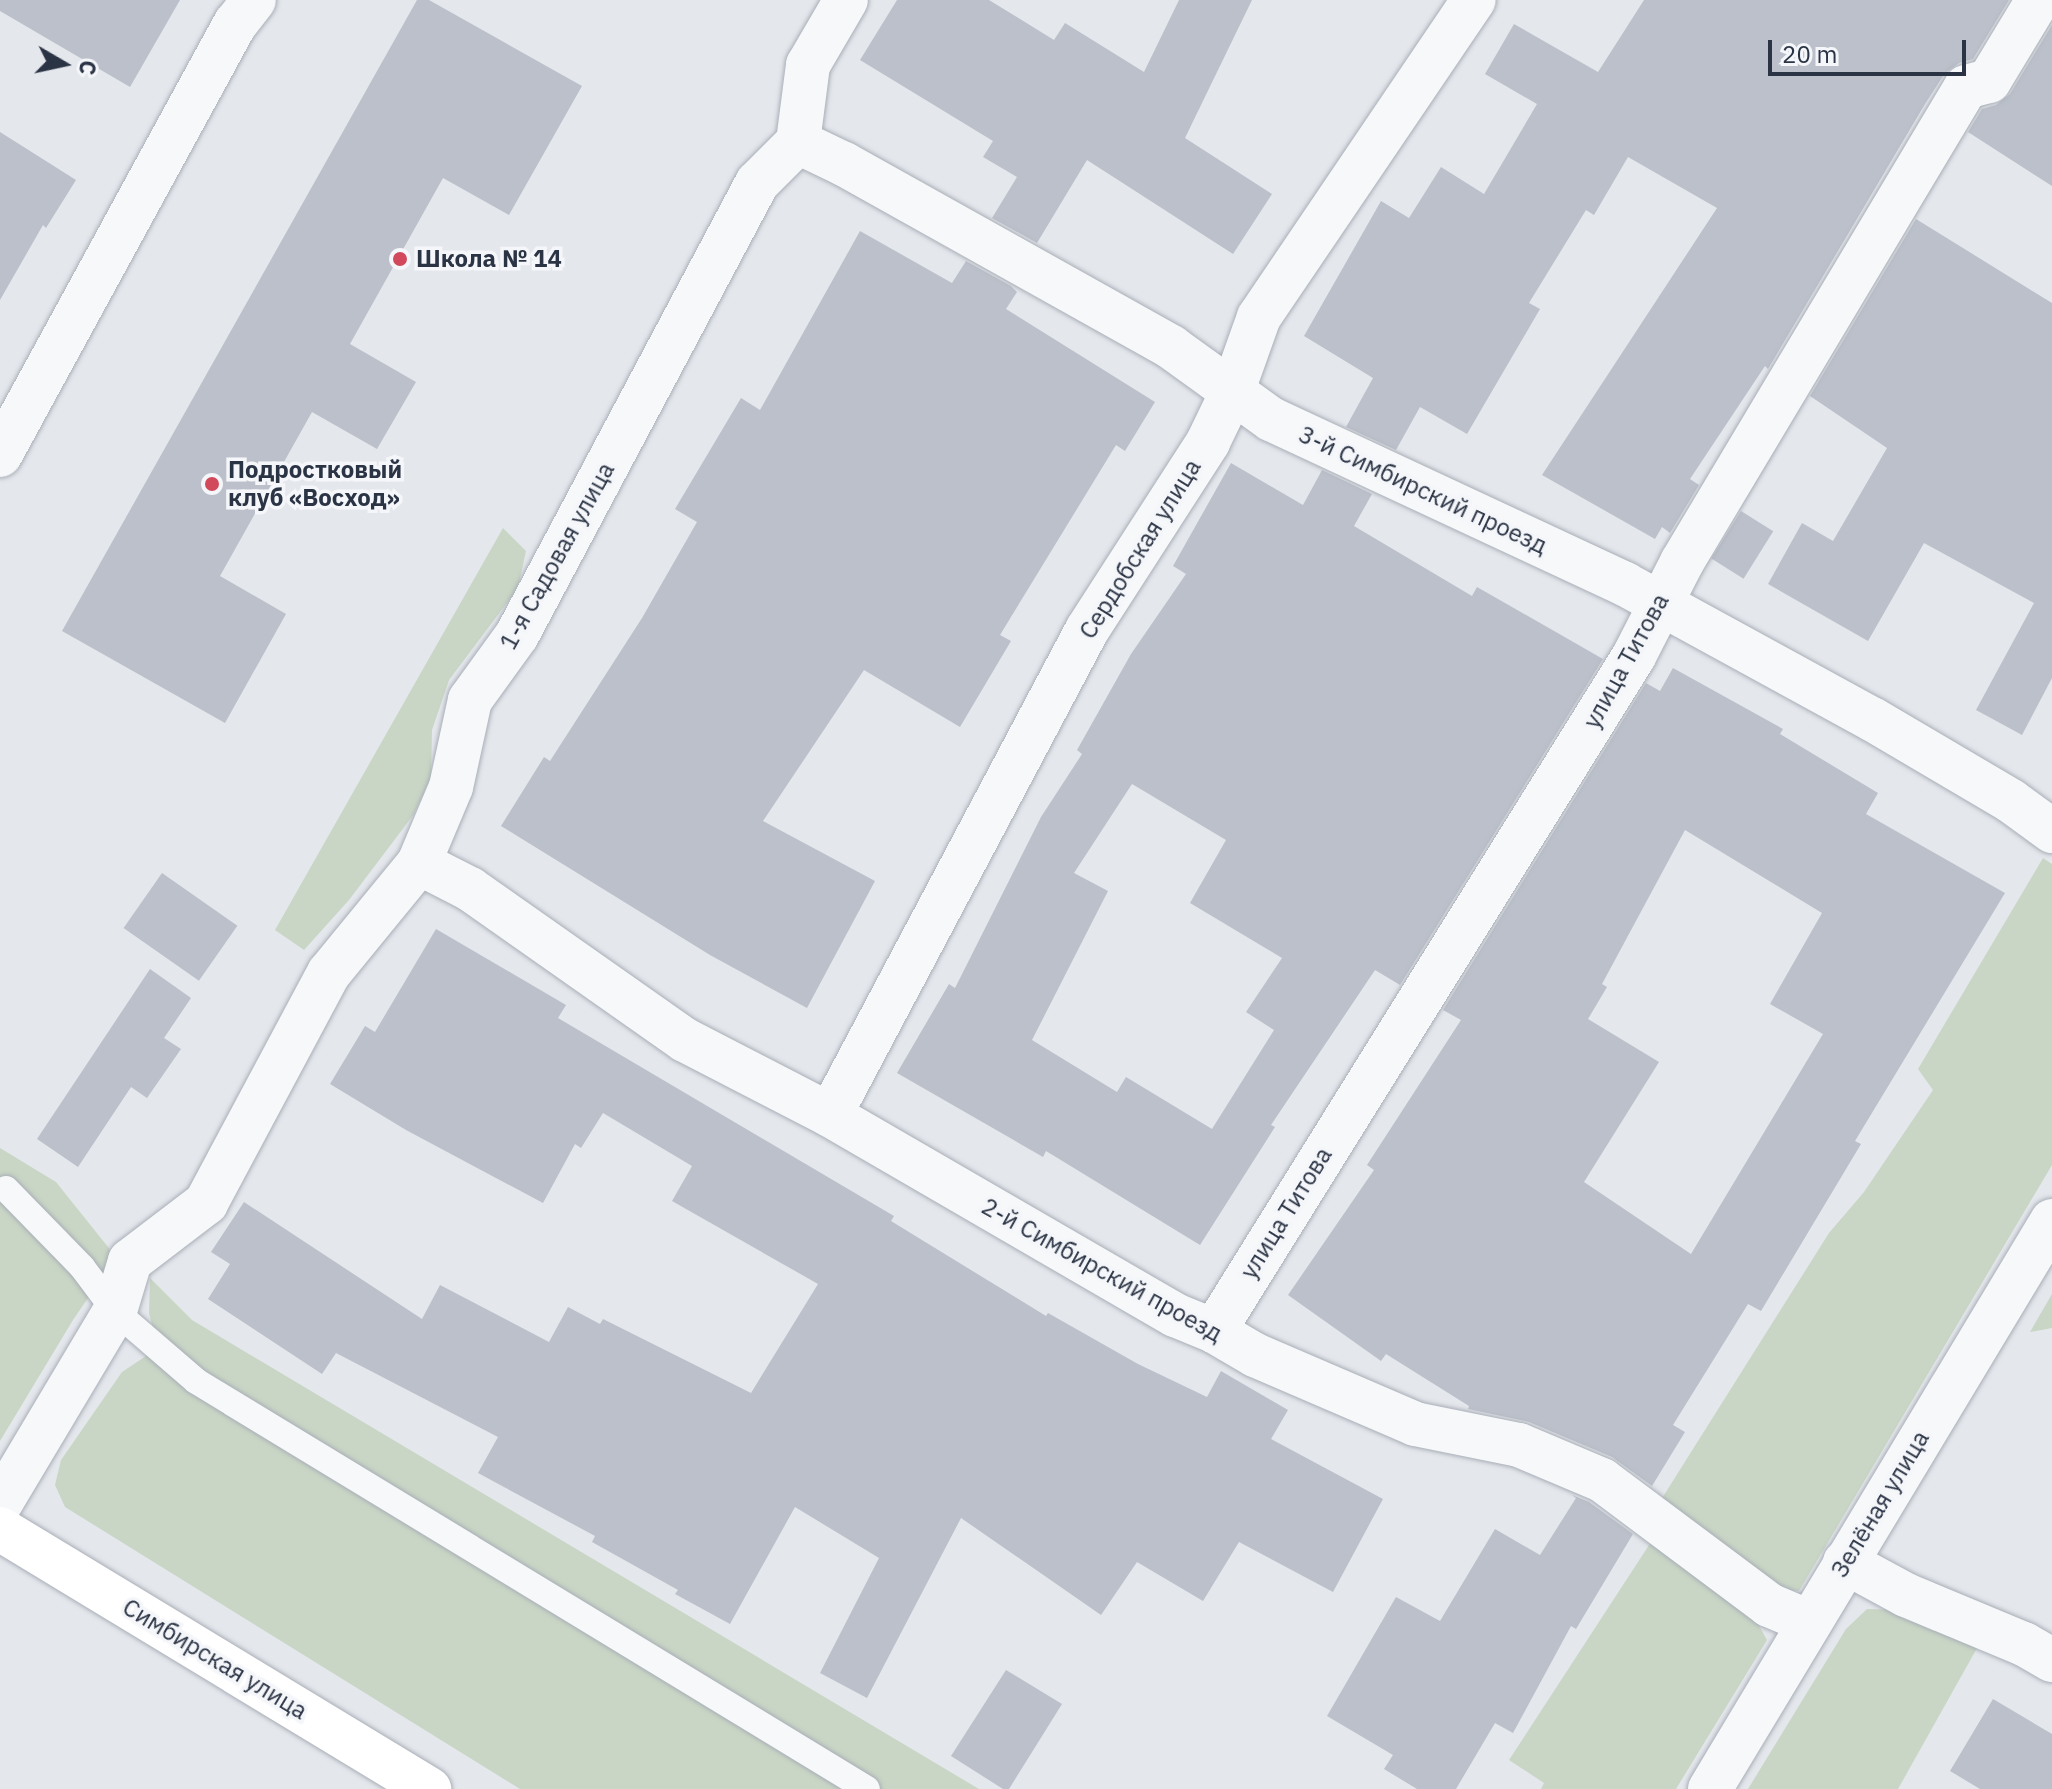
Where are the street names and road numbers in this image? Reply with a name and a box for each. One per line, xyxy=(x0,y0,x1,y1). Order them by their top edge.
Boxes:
street label: 3-й Симбирский проезд xyxy=(1294,420,1552,560)
street label: Сердобская улица xyxy=(1073,454,1207,644)
street label: 1-я Садовая улица xyxy=(494,457,620,655)
street label: улица Титова xyxy=(1577,589,1675,733)
street label: улица Титова xyxy=(1234,1142,1338,1284)
street label: 2-й Симбирский проезд xyxy=(977,1192,1227,1348)
street label: Зелёная улица xyxy=(1825,1425,1935,1583)
street label: Симбирская улица xyxy=(118,1593,312,1725)

